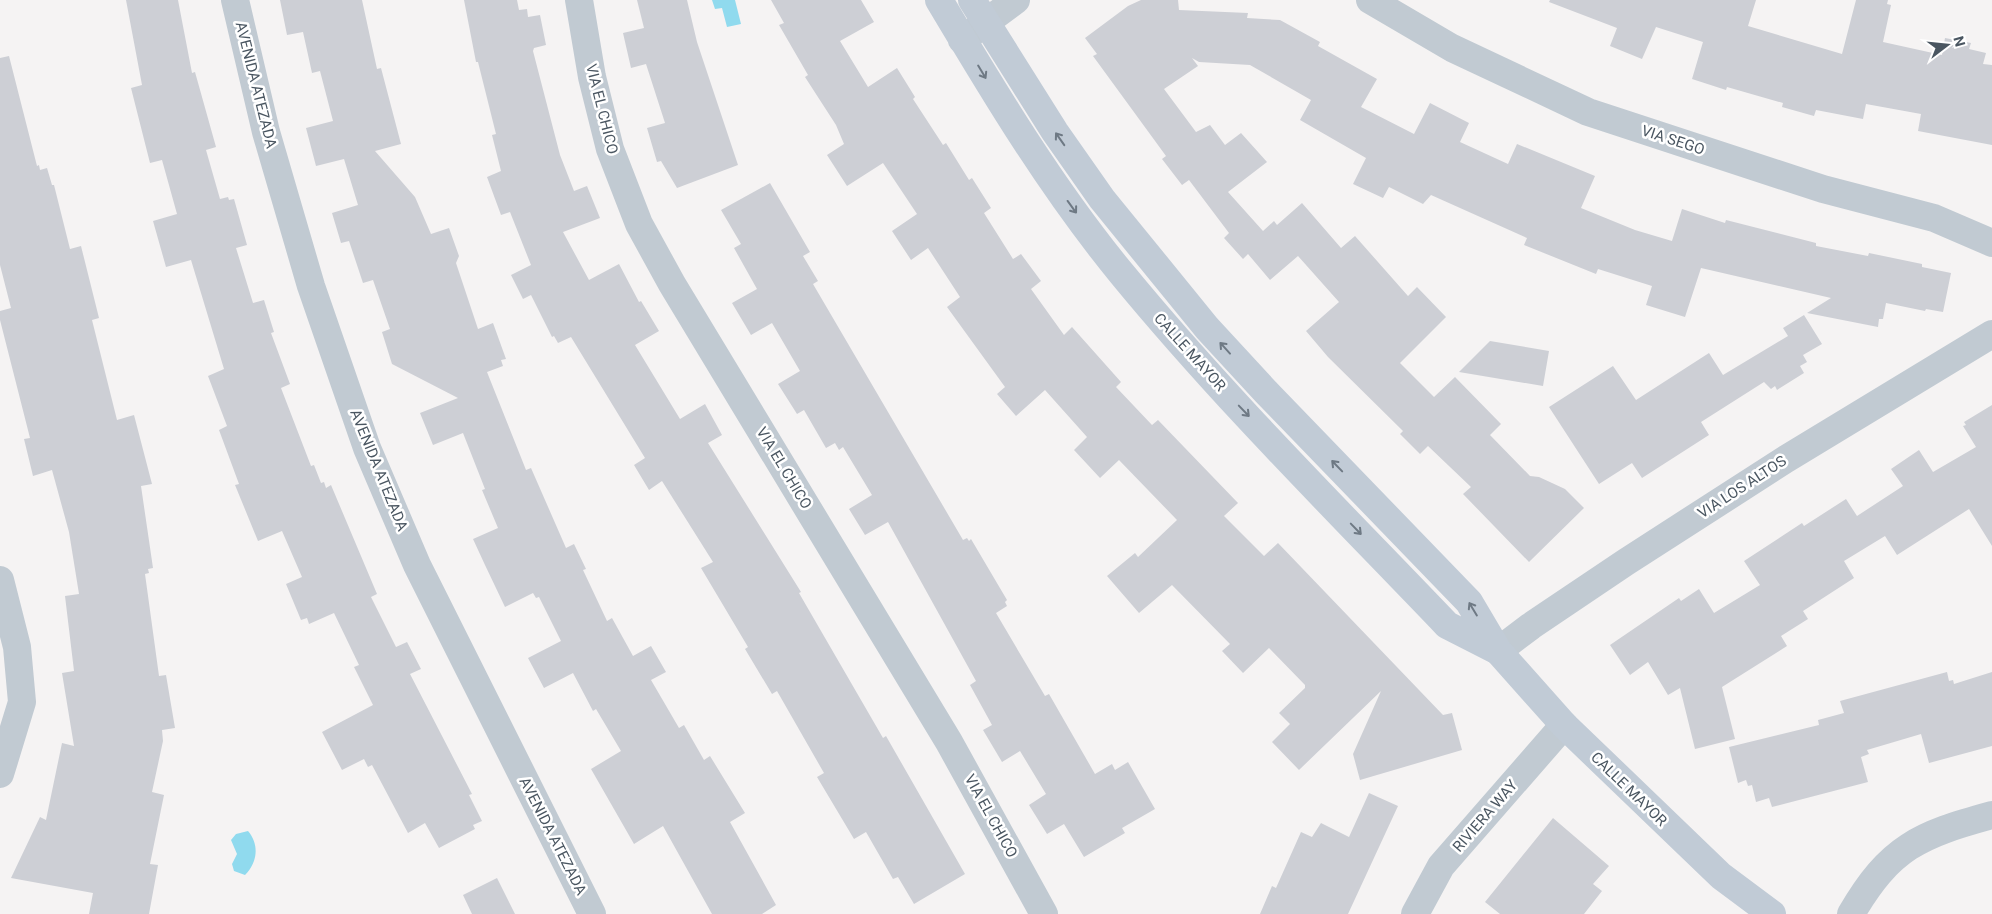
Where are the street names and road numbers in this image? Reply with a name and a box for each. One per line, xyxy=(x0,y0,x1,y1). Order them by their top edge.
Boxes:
street label: AVENIDA ATEZADA xyxy=(232,20,280,150)
street label: VIA EL CHICO xyxy=(582,62,622,156)
street label: VIA SEGO xyxy=(1639,121,1707,159)
street label: CALLE MAYOR xyxy=(1150,309,1230,395)
street label: AVENIDA ATEZADA xyxy=(346,406,412,534)
street label: VIA EL CHICO xyxy=(753,424,815,512)
street label: VIA LOS ALTOS xyxy=(1694,452,1790,522)
street label: CALLE MAYOR xyxy=(1587,748,1671,830)
street label: VIA EL CHICO xyxy=(961,771,1021,861)
street label: AVENIDA ATEZADA xyxy=(516,774,591,898)
street label: RIVIERA WAY xyxy=(1449,776,1521,856)

